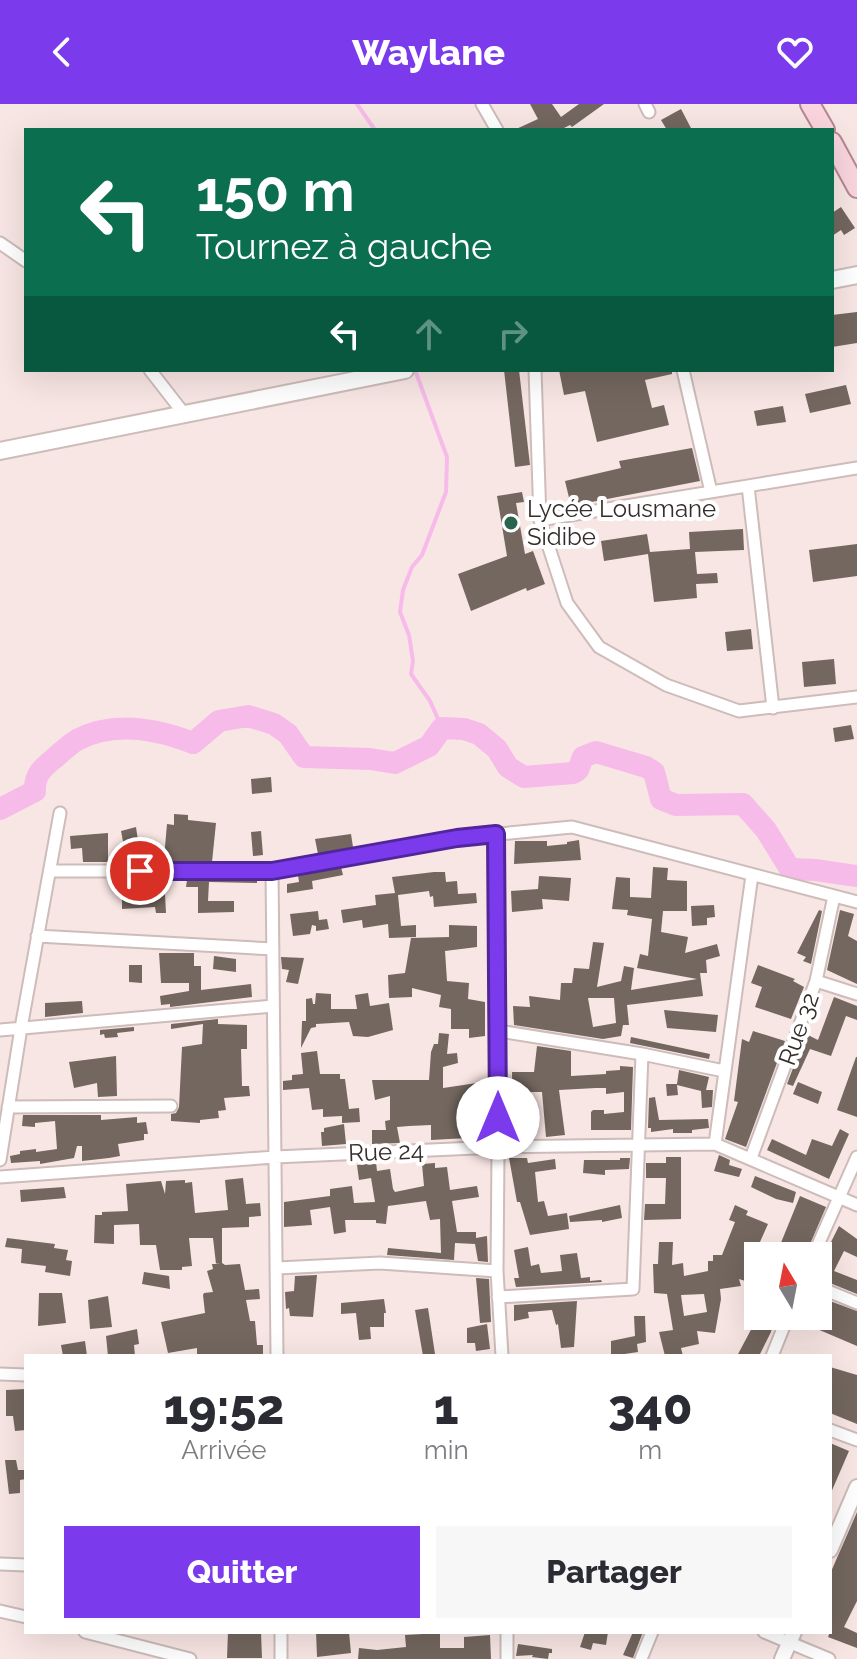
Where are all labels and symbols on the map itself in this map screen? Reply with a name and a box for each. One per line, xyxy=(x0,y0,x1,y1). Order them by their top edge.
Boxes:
place label: Lycée Lousmane Sidibe xyxy=(527,494,716,551)
marker: Lycée Lousmane Sidibe xyxy=(502,514,520,532)
pin xyxy=(106,837,174,905)
street label: Rue 32 xyxy=(772,988,825,1069)
position arrow xyxy=(456,1076,540,1160)
street label: Rue 24 xyxy=(348,1136,424,1167)
north arrow xyxy=(744,1242,832,1330)

